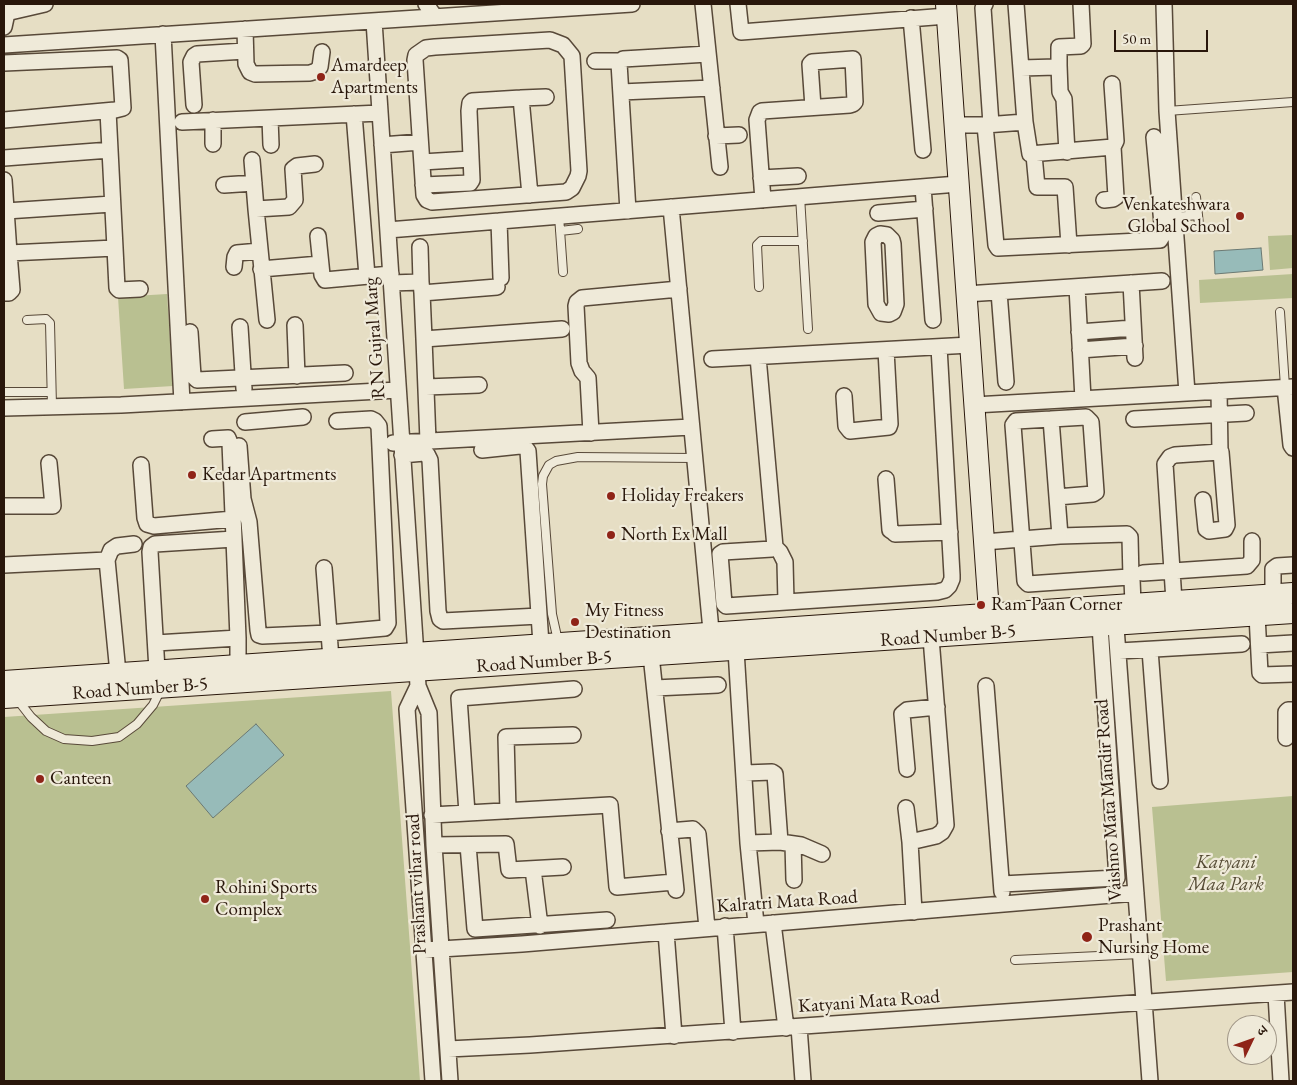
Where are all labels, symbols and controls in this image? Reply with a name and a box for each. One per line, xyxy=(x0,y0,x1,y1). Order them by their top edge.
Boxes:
scale bar xyxy=(1117,20,1211,52)
text: 50 m xyxy=(1122,29,1151,48)
place label: Amardeep Apartments xyxy=(331,55,418,99)
marker: Amardeep Apartments xyxy=(315,71,327,83)
place label: Venkateshwara Global School xyxy=(1122,194,1230,238)
marker: Venkateshwara Global School xyxy=(1234,210,1246,222)
street label: RN Gujral Marg xyxy=(359,276,391,400)
place label: Kedar Apartments xyxy=(202,464,336,486)
marker: Kedar Apartments xyxy=(186,469,198,481)
place label: Holiday Freakers xyxy=(621,485,744,507)
marker: Holiday Freakers xyxy=(605,490,617,502)
place label: North Ex Mall xyxy=(621,524,727,546)
marker: North Ex Mall xyxy=(605,529,617,541)
place label: Ram Paan Corner xyxy=(991,594,1122,616)
marker: Ram Paan Corner xyxy=(975,599,987,611)
place label: My Fitness Destination xyxy=(585,600,671,644)
marker: My Fitness Destination xyxy=(569,616,581,628)
street label: Road Number B-5 xyxy=(879,620,1017,652)
street label: Road Number B-5 xyxy=(475,646,613,678)
street label: Road Number B-5 xyxy=(71,673,209,705)
street label: Vaishno Mata Mandir Road xyxy=(1091,698,1127,902)
place label: Canteen xyxy=(50,768,112,790)
marker: Canteen xyxy=(34,773,46,785)
street label: Prashant vihar road xyxy=(402,813,432,955)
park label: Katyani Maa Park xyxy=(1188,852,1264,896)
place label: Rohini Sports Complex xyxy=(215,877,317,921)
street label: Kalratri Mata Road xyxy=(716,886,858,918)
marker: Rohini Sports Complex xyxy=(199,893,211,905)
place label: Prashant Nursing Home xyxy=(1098,915,1209,959)
marker: Prashant Nursing Home xyxy=(1080,930,1094,944)
street label: Katyani Mata Road xyxy=(797,986,941,1018)
north arrow xyxy=(1227,1015,1277,1065)
text: उ xyxy=(1253,1022,1271,1039)

